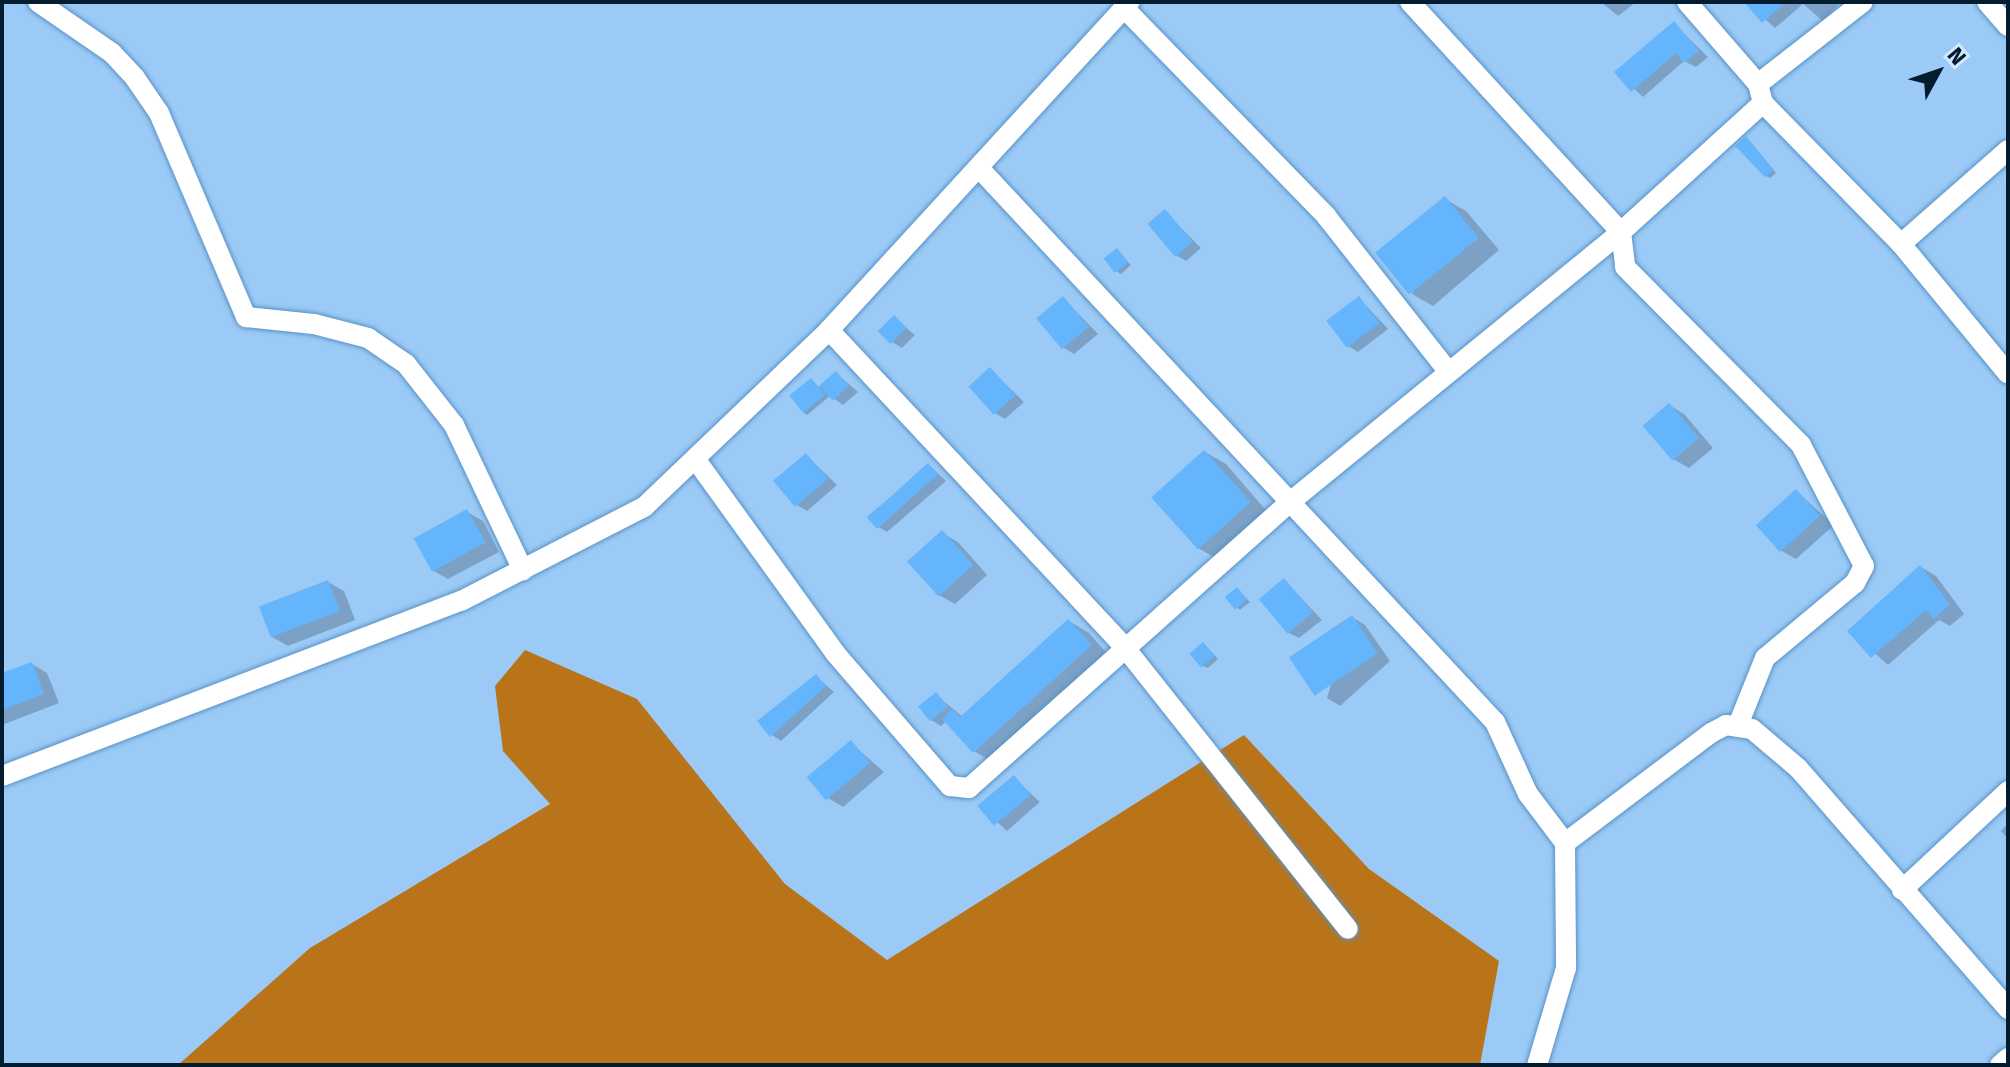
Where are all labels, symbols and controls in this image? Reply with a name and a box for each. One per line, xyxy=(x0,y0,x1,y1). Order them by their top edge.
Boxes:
north arrow xyxy=(1898,32,1978,112)
text: N xyxy=(1942,42,1972,71)

